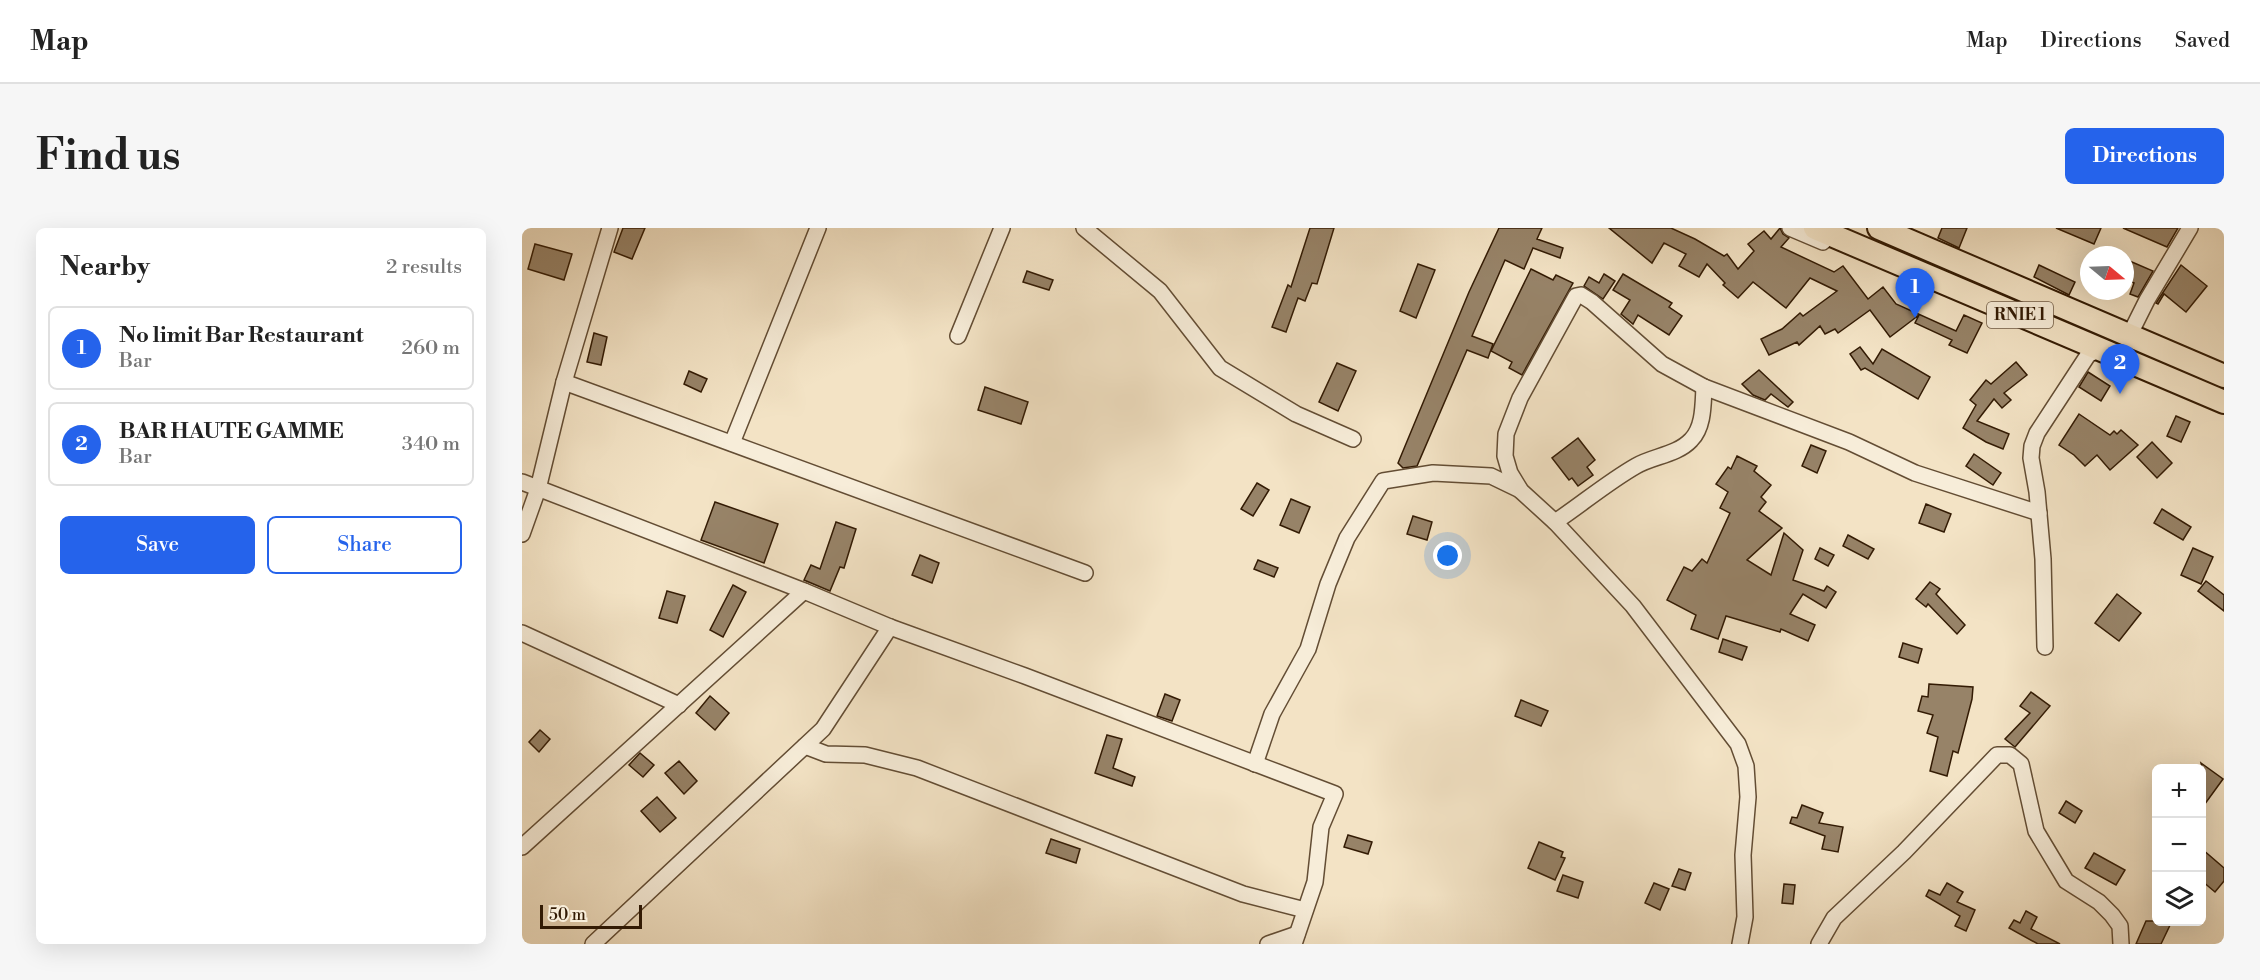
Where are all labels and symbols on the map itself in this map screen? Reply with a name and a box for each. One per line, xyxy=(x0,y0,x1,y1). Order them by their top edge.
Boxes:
north arrow xyxy=(2080,246,2134,300)
pin: 1 xyxy=(1896,268,1934,318)
road number: RNIE 1 xyxy=(1987,302,2053,328)
pin: 2 xyxy=(2100,344,2140,394)
your location xyxy=(1433,541,1462,570)
scale bar xyxy=(540,902,642,930)

